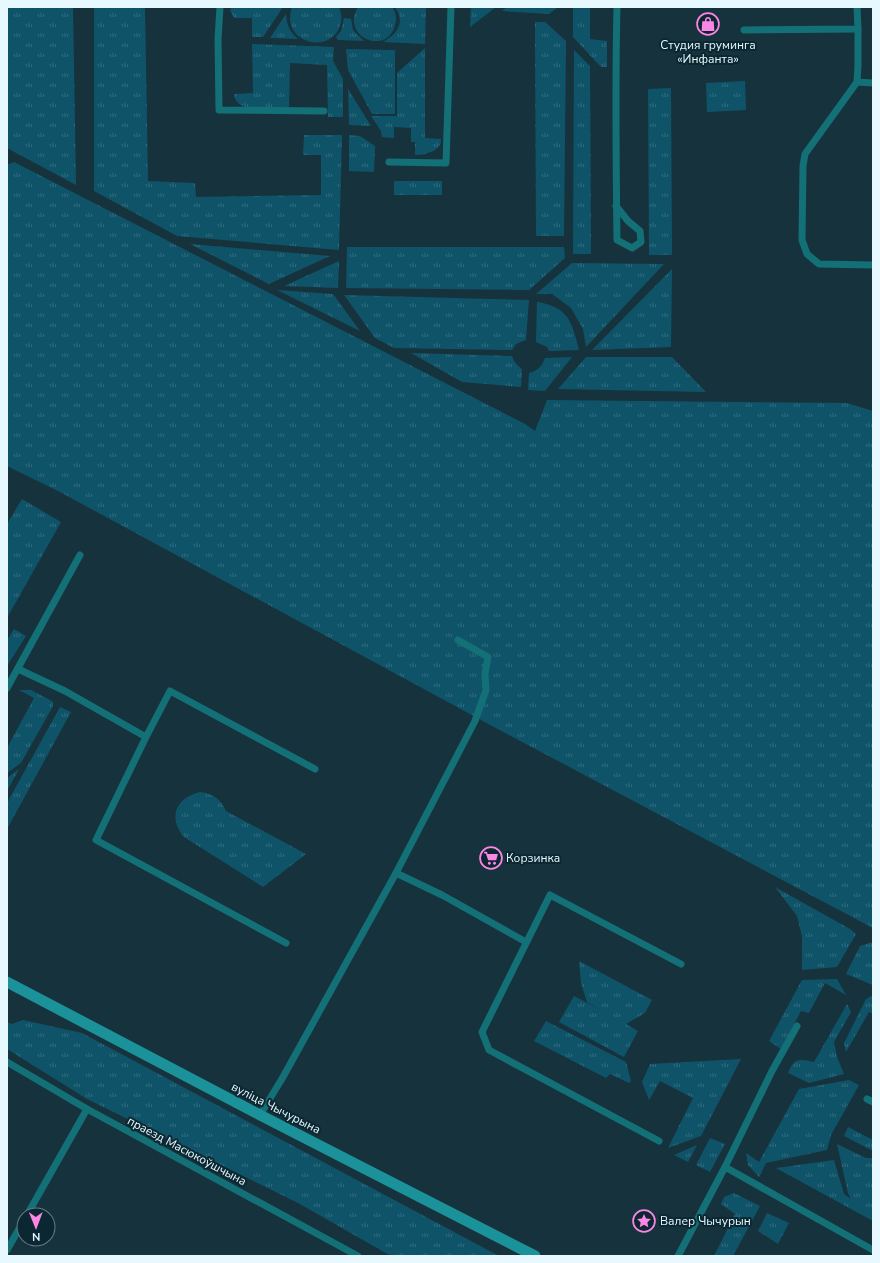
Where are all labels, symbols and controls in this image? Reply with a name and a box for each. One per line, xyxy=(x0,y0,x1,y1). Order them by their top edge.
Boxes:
shop icon: Студия груминга «Инфанта» xyxy=(695,11,721,37)
place label: Студия груминга «Инфанта» xyxy=(660,37,756,67)
supermarket icon: Корзинка xyxy=(478,845,504,871)
place label: Корзинка xyxy=(506,850,560,866)
street label: вуліца Чычурына xyxy=(229,1079,323,1137)
street label: праезд Масюкоўшчына xyxy=(125,1113,249,1189)
north arrow xyxy=(16,1207,56,1247)
place icon: Валер Чычурын xyxy=(631,1208,657,1234)
place label: Валер Чычурын xyxy=(660,1213,751,1229)
text: N xyxy=(32,1229,40,1244)

